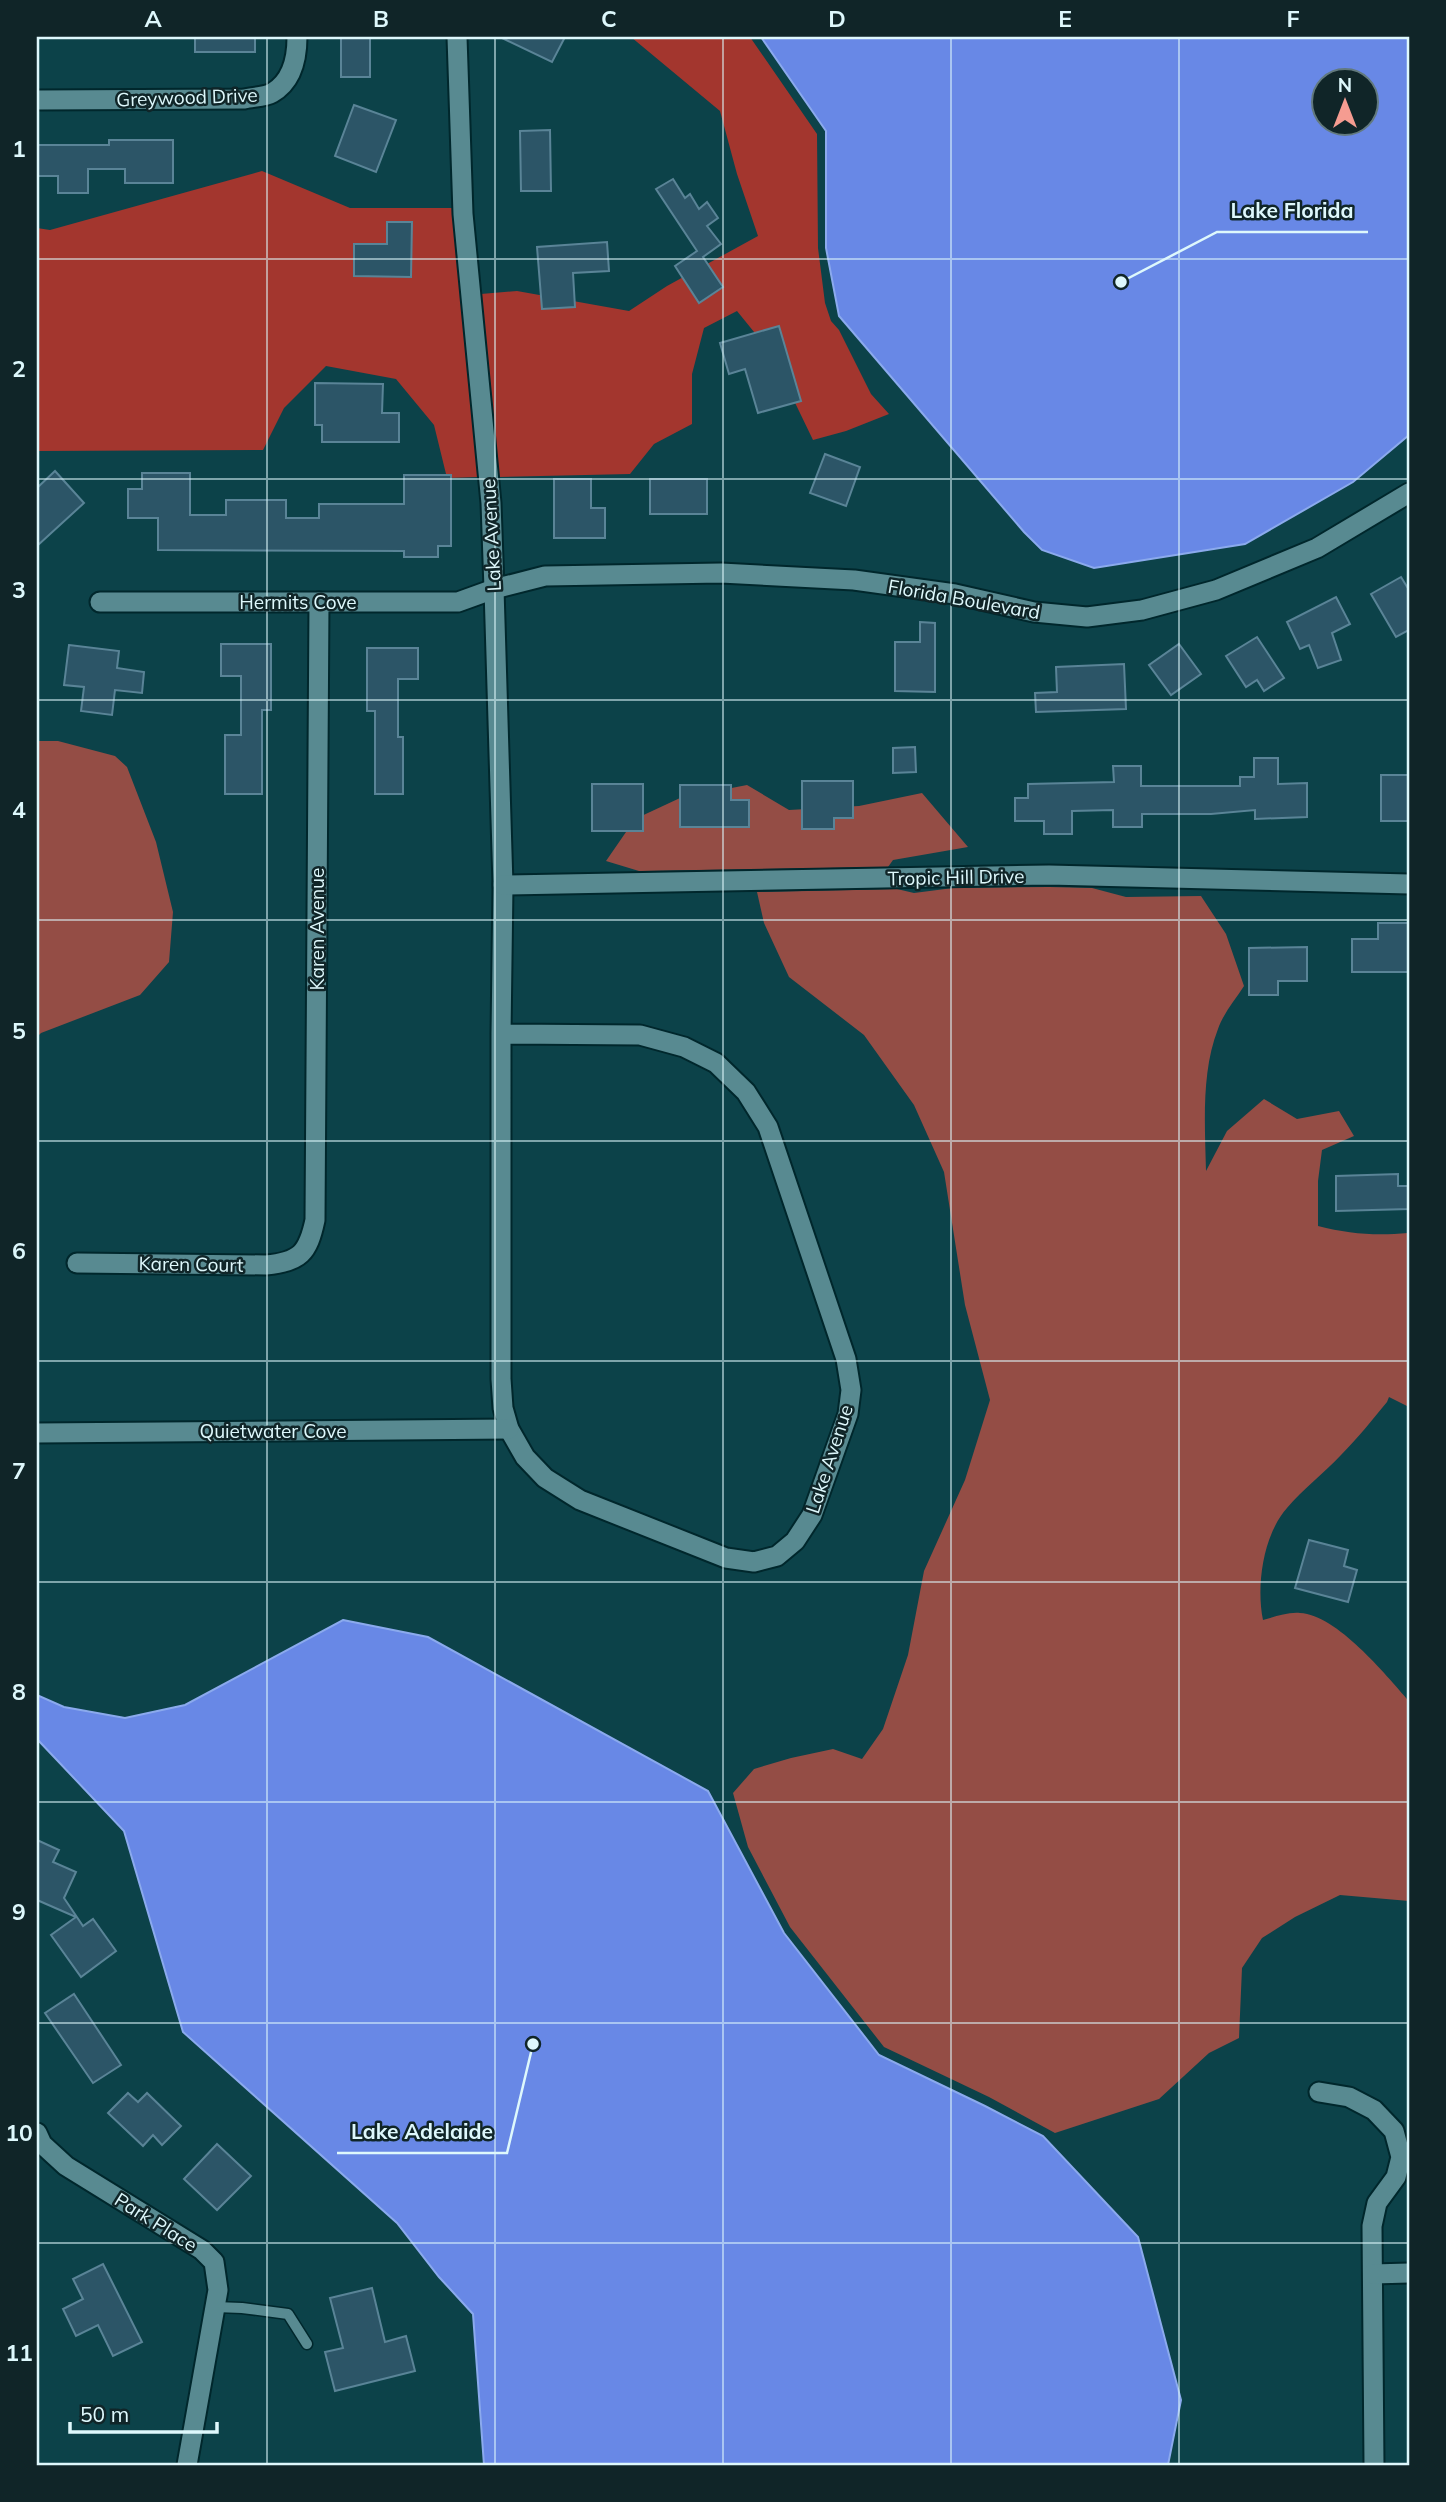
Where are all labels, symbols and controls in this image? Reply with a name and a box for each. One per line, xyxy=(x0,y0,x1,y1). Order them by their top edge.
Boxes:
text: A xyxy=(144,4,162,33)
text: B xyxy=(373,4,389,33)
text: C xyxy=(601,4,617,33)
text: D xyxy=(828,4,846,33)
text: E xyxy=(1058,4,1072,33)
text: F xyxy=(1286,4,1300,33)
north arrow xyxy=(1310,66,1380,136)
text: N xyxy=(1338,73,1352,97)
street label: Greywood Drive xyxy=(116,83,258,111)
text: 1 xyxy=(12,134,26,163)
callout: Lake Florida xyxy=(1217,190,1368,232)
text: Lake Florida xyxy=(1230,197,1354,223)
text: 2 xyxy=(12,354,26,383)
street label: Lake Avenue xyxy=(476,478,506,592)
street label: Florida Boulevard xyxy=(886,574,1042,624)
text: 3 xyxy=(12,575,26,604)
street label: Hermits Cove xyxy=(239,590,357,614)
text: 4 xyxy=(12,795,26,824)
street label: Tropic Hill Drive xyxy=(887,864,1025,890)
street label: Karen Avenue xyxy=(305,868,329,990)
text: 5 xyxy=(12,1016,26,1045)
text: 6 xyxy=(12,1236,26,1265)
street label: Karen Court xyxy=(138,1251,244,1277)
street label: Lake Avenue xyxy=(800,1402,858,1516)
street label: Quietwater Cove xyxy=(199,1419,347,1443)
text: 7 xyxy=(12,1456,26,1485)
text: 8 xyxy=(12,1677,26,1706)
text: 9 xyxy=(12,1897,26,1926)
callout: Lake Adelaide xyxy=(337,2111,507,2153)
text: 10 xyxy=(5,2118,33,2147)
text: Lake Adelaide xyxy=(351,2118,493,2144)
street label: Park Place xyxy=(110,2187,202,2257)
text: 11 xyxy=(5,2338,33,2367)
scale bar xyxy=(70,2390,217,2434)
text: 50 m xyxy=(80,2401,129,2427)

